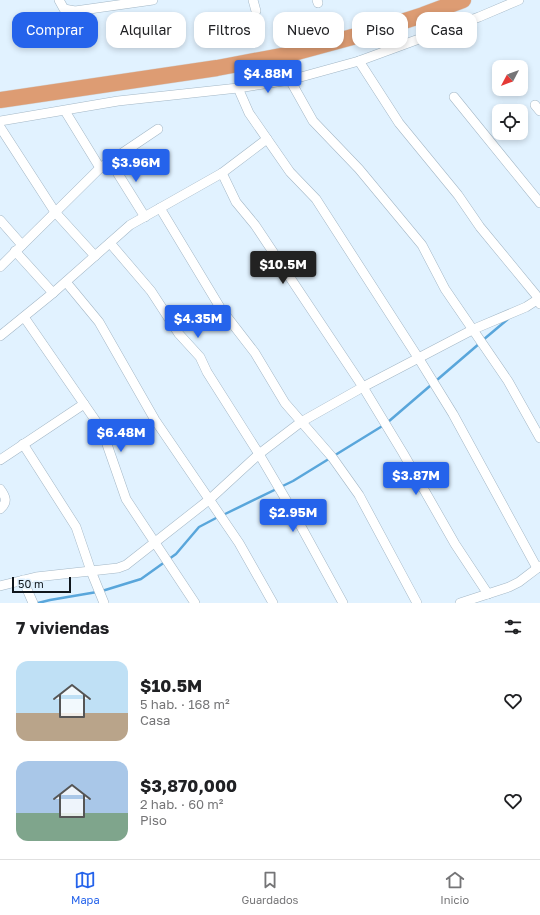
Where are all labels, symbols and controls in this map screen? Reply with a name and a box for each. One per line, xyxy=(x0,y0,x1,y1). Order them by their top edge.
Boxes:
chip: Comprar xyxy=(12,12,98,48)
chip: Alquilar xyxy=(106,12,186,48)
chip: Filtros xyxy=(194,12,265,48)
chip: Nuevo xyxy=(273,12,344,48)
chip: Piso xyxy=(352,12,408,48)
chip: Casa xyxy=(416,12,477,48)
pin: $4.88M xyxy=(235,60,301,94)
north arrow xyxy=(492,60,528,96)
map controls xyxy=(492,60,528,140)
text: $4.88M xyxy=(243,65,293,81)
button: locate xyxy=(492,104,528,140)
pin: $3.96M xyxy=(103,149,169,183)
text: $3.96M xyxy=(112,154,160,170)
pin: $10.5M xyxy=(250,251,316,285)
text: $10.5M xyxy=(259,256,307,272)
pin: $4.35M xyxy=(165,305,231,339)
text: $4.35M xyxy=(174,310,222,326)
pin: $6.48M xyxy=(88,419,154,453)
text: $6.48M xyxy=(96,424,146,440)
pin: $3.87M xyxy=(383,462,449,496)
text: $3.87M xyxy=(392,467,440,483)
pin: $2.95M xyxy=(260,499,326,533)
text: $2.95M xyxy=(269,504,317,520)
scale bar xyxy=(12,575,71,594)
text: 50 m xyxy=(18,577,44,590)
icon: filters xyxy=(502,616,524,638)
text: 7 viviendas xyxy=(16,617,109,638)
text: $10.5M xyxy=(140,675,202,696)
icon: home xyxy=(48,677,96,725)
icon: heart xyxy=(502,690,524,712)
text: 5 hab. · 168 m² xyxy=(140,696,230,712)
text: Casa xyxy=(140,712,170,728)
text: $3,870,000 xyxy=(140,775,237,796)
icon: home xyxy=(48,777,96,825)
icon: heart xyxy=(502,790,524,812)
text: 2 hab. · 60 m² xyxy=(140,796,224,812)
text: Piso xyxy=(140,812,167,828)
tab: Mapa xyxy=(71,869,100,906)
tab: Guardados xyxy=(241,869,298,906)
tab: Inicio xyxy=(440,869,469,906)

